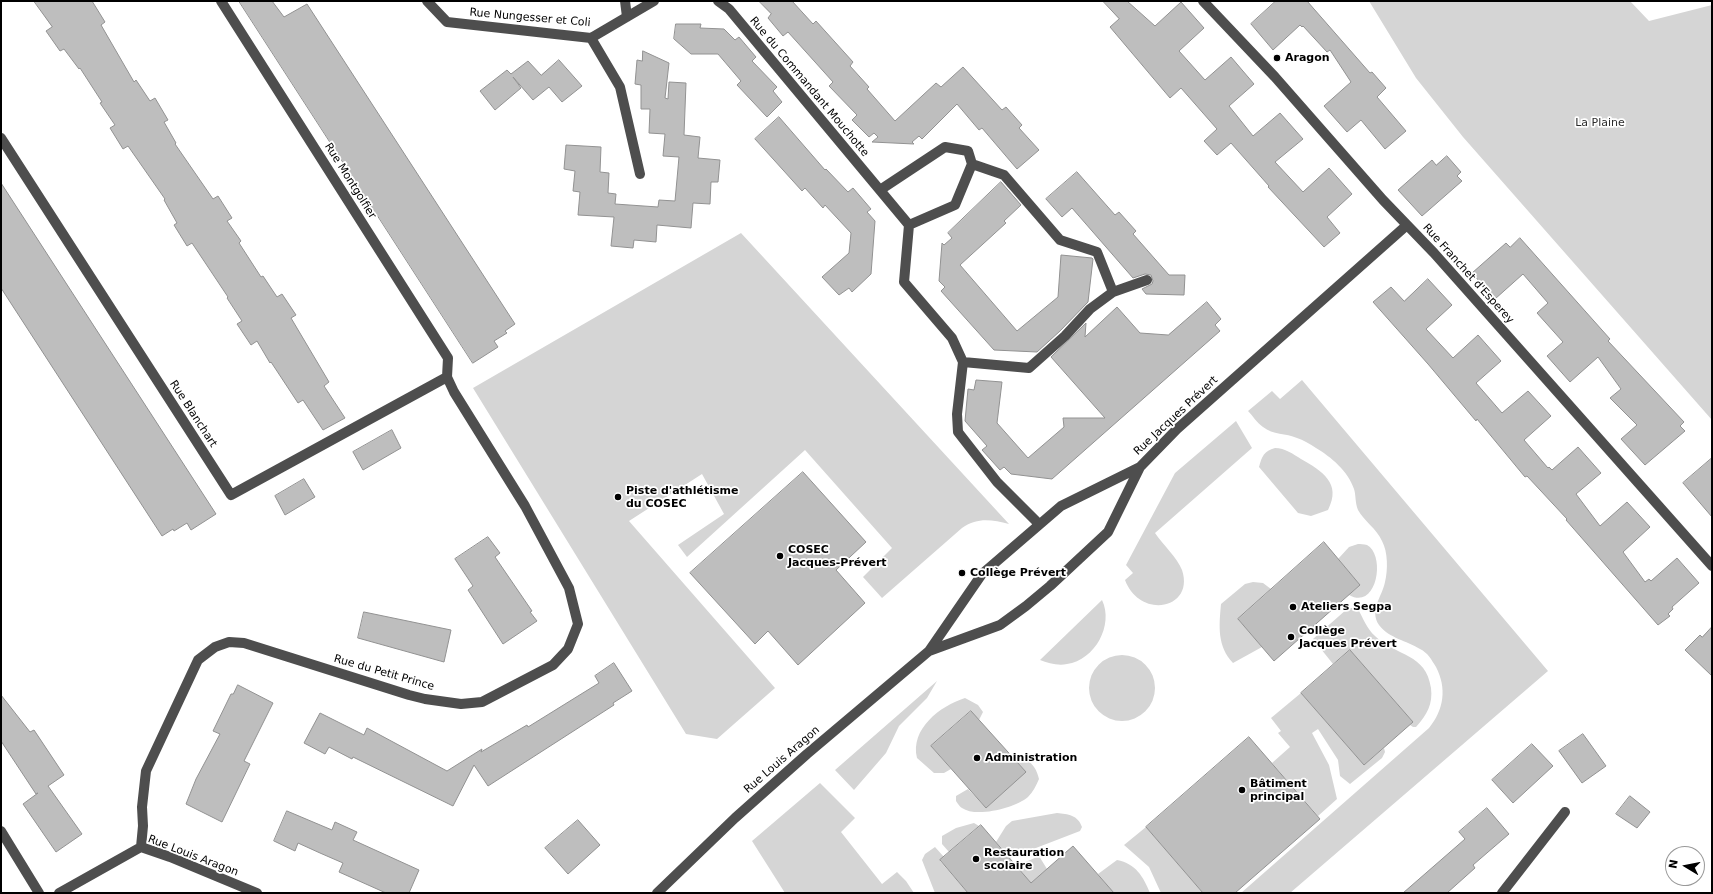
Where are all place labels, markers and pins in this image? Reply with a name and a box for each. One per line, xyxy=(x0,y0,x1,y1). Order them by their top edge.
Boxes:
place label: Aragon xyxy=(1285,51,1330,65)
marker: Aragon xyxy=(1272,53,1282,63)
place label: Piste d'athlétisme du COSEC xyxy=(626,484,738,510)
marker: Piste d'athlétisme du COSEC xyxy=(613,492,623,502)
place label: COSEC Jacques-Prévert xyxy=(788,543,887,569)
marker: COSEC Jacques-Prévert xyxy=(775,551,785,561)
place label: Collège Prévert xyxy=(970,566,1066,580)
marker: Collège Prévert xyxy=(957,568,967,578)
place label: Ateliers Segpa xyxy=(1301,600,1392,614)
marker: Ateliers Segpa xyxy=(1288,602,1298,612)
place label: Collège Jacques Prévert xyxy=(1299,624,1397,650)
marker: Collège Jacques Prévert xyxy=(1286,632,1296,642)
place label: Administration xyxy=(985,751,1077,765)
marker: Administration xyxy=(972,753,982,763)
place label: Bâtiment principal xyxy=(1250,777,1307,803)
marker: Bâtiment principal xyxy=(1237,785,1247,795)
place label: Restauration scolaire xyxy=(984,846,1064,872)
marker: Restauration scolaire xyxy=(971,854,981,864)

